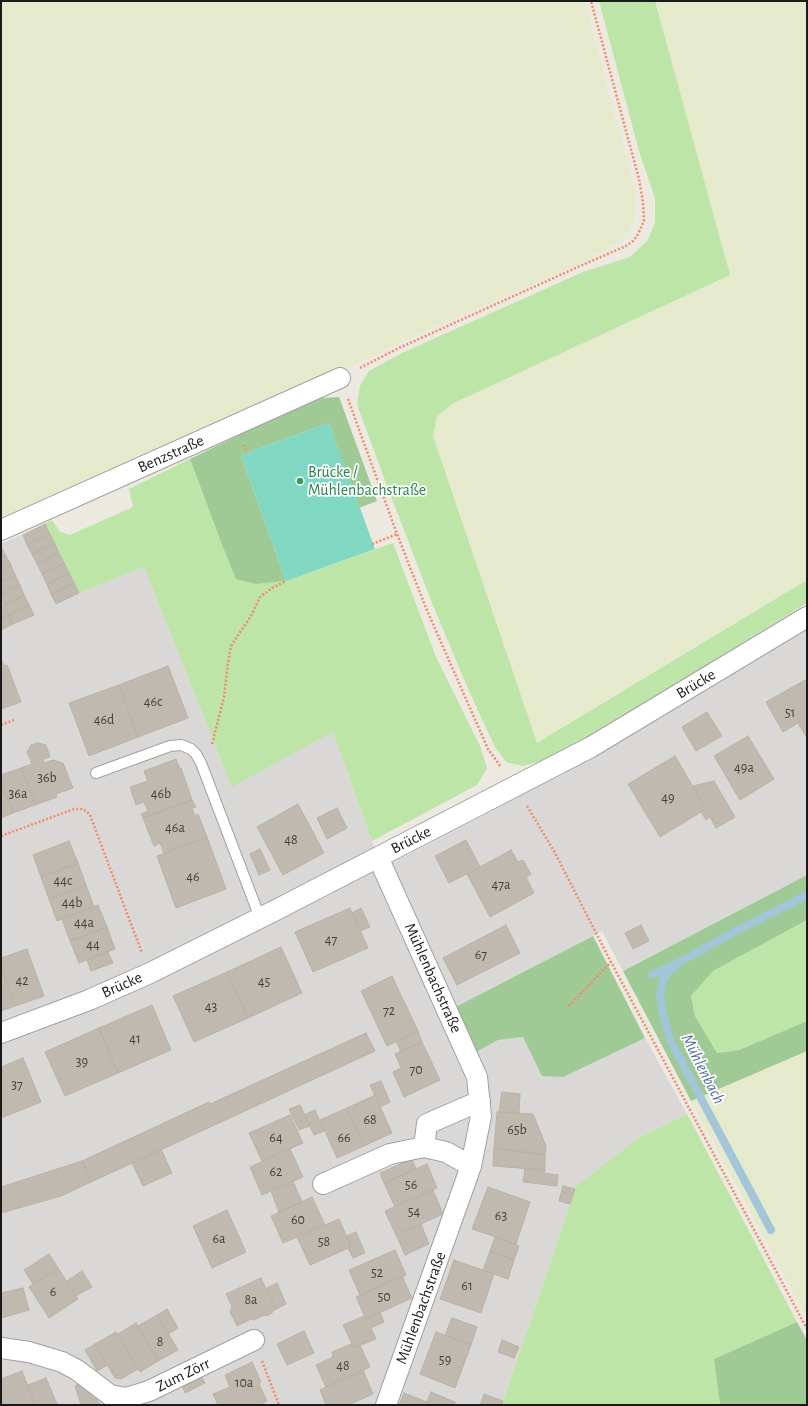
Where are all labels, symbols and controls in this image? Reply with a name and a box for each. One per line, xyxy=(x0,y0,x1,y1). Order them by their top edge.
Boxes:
street label: Benzstraße xyxy=(135,431,207,477)
place label: Brücke / Mühlenbachstraße xyxy=(308,462,426,500)
marker: Brücke / Mühlenbachstraße xyxy=(295,476,305,486)
street label: Brücke xyxy=(673,665,719,703)
house number: 46c xyxy=(144,694,162,710)
house number: 51 xyxy=(785,705,795,721)
house number: 46d xyxy=(94,712,114,728)
house number: 49a xyxy=(734,760,754,776)
house number: 36b xyxy=(37,770,57,786)
house number: 36a xyxy=(9,786,27,802)
house number: 46b xyxy=(151,786,171,802)
house number: 49 xyxy=(661,790,675,806)
house number: 46a xyxy=(165,820,185,836)
street label: Brücke xyxy=(388,822,434,858)
house number: 48 xyxy=(284,832,298,848)
house number: 46 xyxy=(186,869,200,885)
house number: 44c xyxy=(54,873,72,889)
house number: 47a xyxy=(491,877,511,893)
house number: 44b xyxy=(62,895,82,911)
house number: 44a xyxy=(74,915,94,931)
street label: Mühlenbachstraße xyxy=(400,920,466,1036)
house number: 47 xyxy=(325,932,337,948)
house number: 44 xyxy=(86,937,100,953)
house number: 67 xyxy=(475,947,487,963)
street label: Brücke xyxy=(99,968,145,1002)
house number: 42 xyxy=(15,973,29,989)
house number: 45 xyxy=(258,974,270,990)
house number: 43 xyxy=(205,999,217,1015)
house number: 72 xyxy=(383,1003,395,1019)
house number: 41 xyxy=(129,1031,141,1047)
water label: Mühlenbach xyxy=(677,1031,729,1107)
house number: 39 xyxy=(76,1054,88,1070)
house number: 70 xyxy=(409,1062,423,1078)
house number: 37 xyxy=(11,1077,23,1093)
house number: 68 xyxy=(363,1112,377,1128)
house number: 65b xyxy=(507,1122,527,1138)
house number: 64 xyxy=(269,1130,283,1146)
house number: 66 xyxy=(337,1130,351,1146)
house number: 62 xyxy=(270,1164,282,1180)
house number: 56 xyxy=(405,1177,417,1193)
house number: 54 xyxy=(408,1204,420,1220)
house number: 63 xyxy=(495,1208,507,1224)
house number: 60 xyxy=(291,1212,305,1228)
house number: 6a xyxy=(212,1231,226,1247)
house number: 58 xyxy=(318,1234,330,1250)
street label: Mühlenbachstraße xyxy=(392,1249,450,1367)
house number: 52 xyxy=(371,1265,383,1281)
house number: 61 xyxy=(461,1278,473,1294)
house number: 6 xyxy=(50,1284,56,1300)
house number: 50 xyxy=(377,1289,391,1305)
house number: 8a xyxy=(244,1292,258,1308)
house number: 8 xyxy=(157,1334,163,1350)
house number: 59 xyxy=(439,1352,451,1368)
street label: Zum Zörr xyxy=(153,1354,213,1396)
house number: 48 xyxy=(336,1358,350,1374)
house number: 10a xyxy=(235,1375,253,1391)

